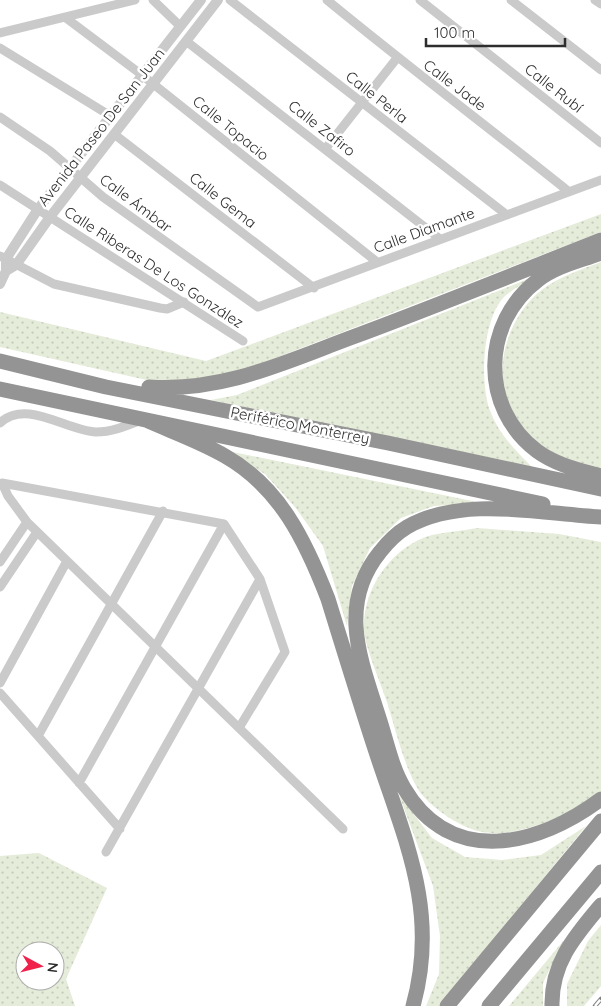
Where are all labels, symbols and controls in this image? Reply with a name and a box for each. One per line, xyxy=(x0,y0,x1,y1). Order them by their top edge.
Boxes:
scale bar xyxy=(426,15,565,47)
text: 100 m xyxy=(434,23,475,42)
street label: Avenida Paseo De San Juan xyxy=(33,44,169,210)
street label: Calle Jade xyxy=(420,55,490,115)
street label: Calle Rubí xyxy=(521,59,588,117)
street label: Calle Perla xyxy=(342,67,412,127)
street label: Calle Topacio xyxy=(189,91,273,165)
street label: Calle Zafiro xyxy=(285,96,359,160)
street label: Calle Gema xyxy=(186,168,260,232)
street label: Calle Ámbar xyxy=(96,170,176,236)
street label: Calle Riberas De Los González xyxy=(61,202,247,332)
street label: Calle Diamante xyxy=(371,203,477,257)
street label: Periférico Monterrey xyxy=(229,402,371,448)
north arrow xyxy=(15,941,65,991)
text: N xyxy=(43,961,62,974)

